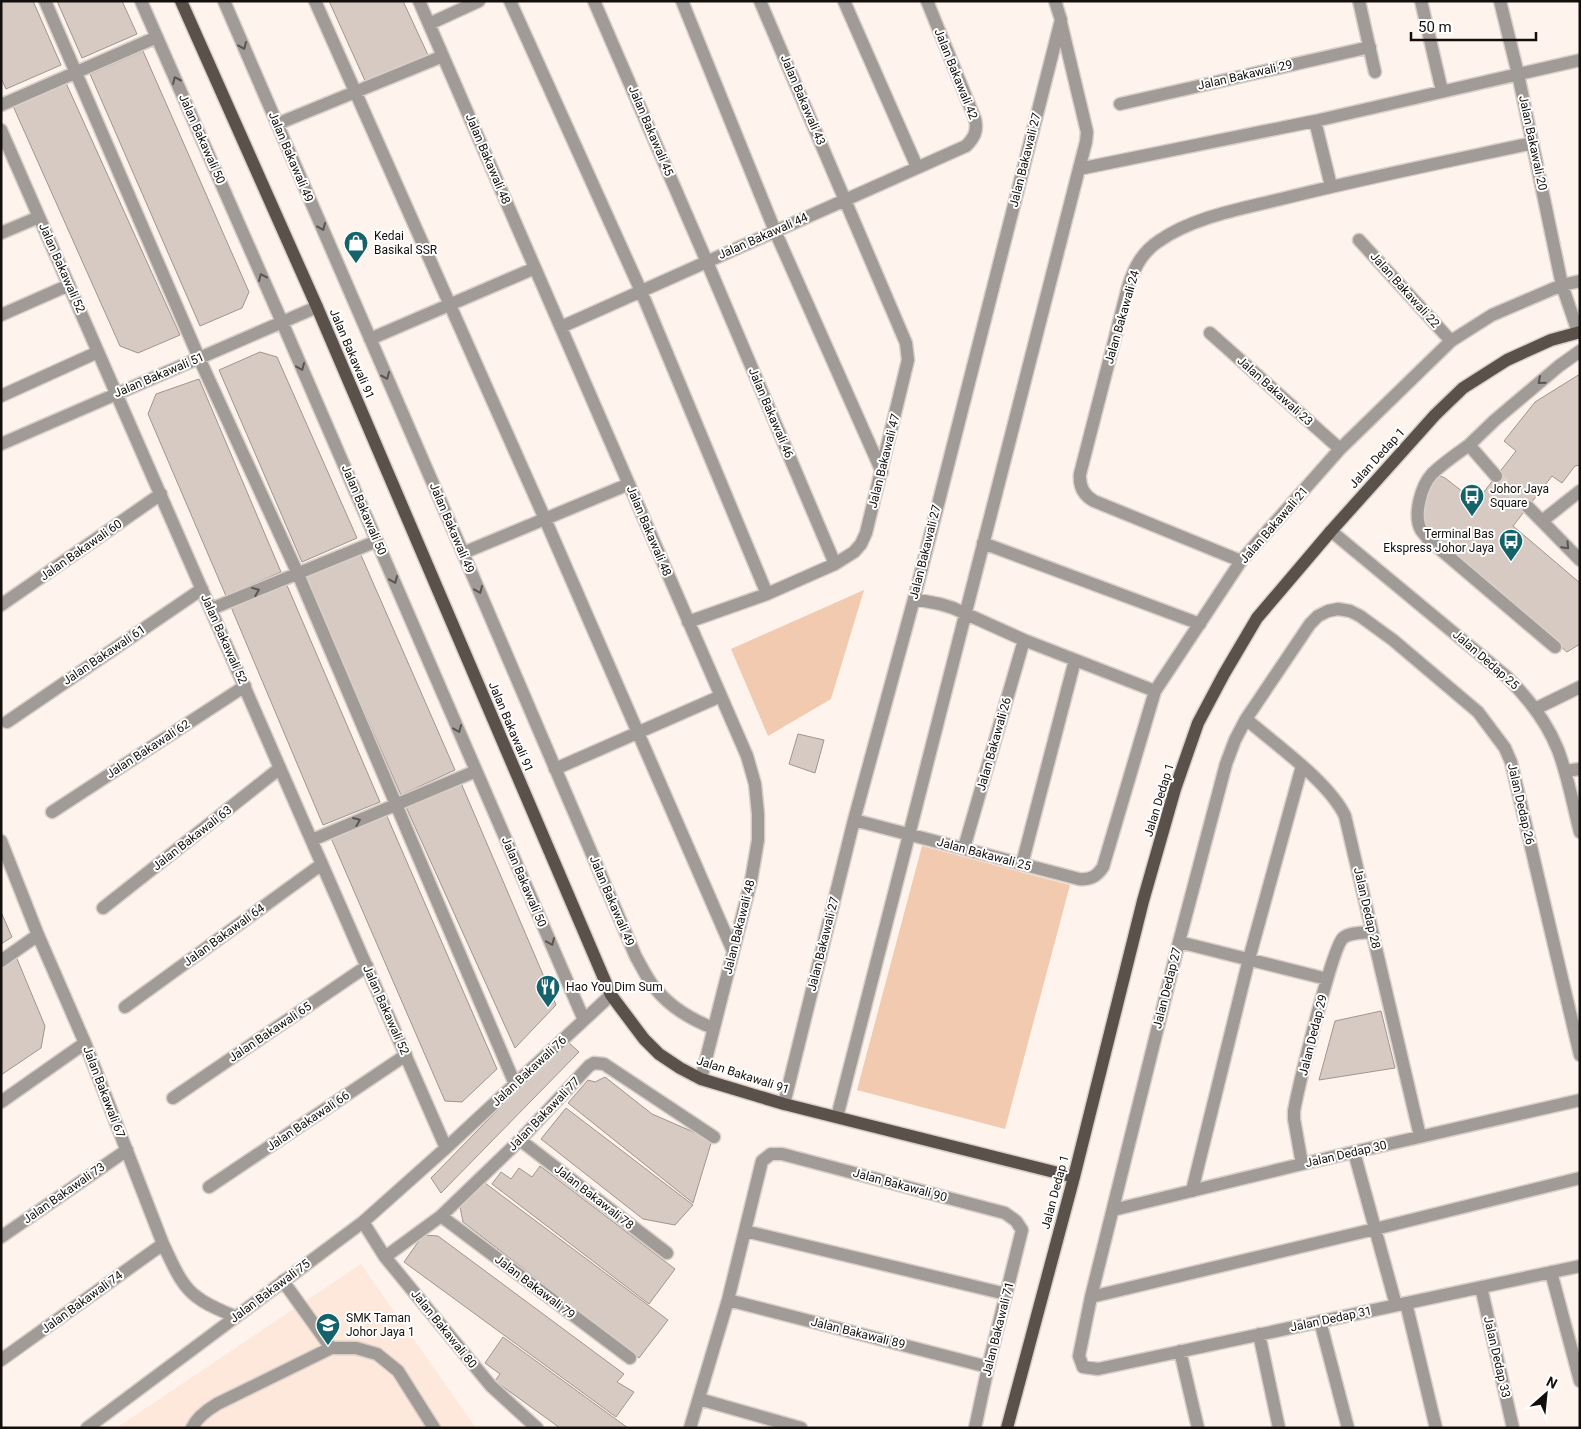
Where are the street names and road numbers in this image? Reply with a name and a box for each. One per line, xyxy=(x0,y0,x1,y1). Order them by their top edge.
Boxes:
street label: Jalan Bakawali 42 xyxy=(931,27,981,122)
street label: Jalan Bakawali 43 xyxy=(778,53,828,147)
street label: Jalan Bakawali 29 xyxy=(1196,57,1294,93)
street label: Jalan Bakawali 45 xyxy=(626,84,676,178)
street label: Jalan Bakawali 50 xyxy=(176,92,228,186)
street label: Jalan Bakawali 20 xyxy=(1516,94,1550,192)
street label: Jalan Bakawali 49 xyxy=(266,110,316,204)
street label: Jalan Bakawali 27 xyxy=(1007,111,1044,209)
street label: Jalan Bakawali 48 xyxy=(463,112,513,206)
street label: Jalan Bakawali 44 xyxy=(716,210,810,262)
street label: Jalan Bakawali 52 xyxy=(36,221,88,315)
street label: Jalan Bakawali 22 xyxy=(1367,249,1443,331)
street label: Jalan Bakawali 24 xyxy=(1102,268,1142,365)
street label: Jalan Bakawali 91 xyxy=(327,307,377,401)
street label: Jalan Bakawali 51 xyxy=(112,350,206,400)
street label: Jalan Bakawali 23 xyxy=(1234,353,1316,429)
street label: Jalan Bakawali 46 xyxy=(746,366,796,460)
street label: Jalan Bakawali 47 xyxy=(866,412,903,510)
street label: Jalan Dedap 1 xyxy=(1346,425,1408,491)
street label: Jalan Bakawali 50 xyxy=(339,463,389,557)
street label: Jalan Bakawali 49 xyxy=(427,481,477,575)
street label: Jalan Bakawali 48 xyxy=(624,484,674,578)
street label: Jalan Bakawali 21 xyxy=(1237,484,1311,566)
street label: Jalan Bakawali 27 xyxy=(907,503,944,601)
street label: Jalan Bakawali 60 xyxy=(37,516,125,583)
street label: Jalan Bakawali 52 xyxy=(198,592,250,686)
street label: Jalan Bakawali 61 xyxy=(60,622,148,688)
street label: Jalan Dedap 25 xyxy=(1450,628,1522,693)
street label: Jalan Bakawali 91 xyxy=(486,680,536,774)
street label: Jalan Bakawali 26 xyxy=(974,695,1014,792)
street label: Jalan Bakawali 62 xyxy=(104,717,193,781)
street label: Jalan Dedap 1 xyxy=(1141,762,1177,838)
street label: Jalan Dedap 26 xyxy=(1505,762,1537,846)
street label: Jalan Bakawali 63 xyxy=(150,803,234,873)
street label: Jalan Bakawali 50 xyxy=(499,835,549,929)
street label: Jalan Bakawali 25 xyxy=(936,835,1033,873)
street label: Jalan Bakawali 49 xyxy=(587,854,637,948)
street label: Jalan Dedap 28 xyxy=(1351,866,1383,950)
street label: Jalan Bakawali 48 xyxy=(721,878,758,976)
street label: Jalan Bakawali 27 xyxy=(805,895,842,993)
street label: Jalan Bakawali 64 xyxy=(181,901,267,969)
street label: Jalan Dedap 27 xyxy=(1150,946,1184,1030)
street label: Jalan Bakawali 52 xyxy=(360,963,412,1057)
street label: Jalan Dedap 29 xyxy=(1296,993,1330,1077)
street label: Jalan Bakawali 65 xyxy=(226,999,314,1065)
street label: Jalan Bakawali 76 xyxy=(489,1033,569,1109)
street label: Jalan Bakawali 67 xyxy=(80,1044,128,1140)
street label: Jalan Bakawali 91 xyxy=(695,1053,791,1097)
street label: Jalan Bakawali 77 xyxy=(505,1074,583,1154)
street label: Jalan Bakawali 66 xyxy=(264,1088,352,1154)
street label: Jalan Dedap 30 xyxy=(1304,1138,1388,1170)
street label: Jalan Dedap 1 xyxy=(1038,1153,1072,1231)
street label: Jalan Bakawali 73 xyxy=(20,1160,108,1226)
street label: Jalan Bakawali 78 xyxy=(552,1162,637,1232)
street label: Jalan Bakawali 90 xyxy=(852,1166,949,1204)
street label: Jalan Bakawali 79 xyxy=(492,1252,578,1322)
street label: Jalan Bakawali 75 xyxy=(227,1256,313,1326)
street label: Jalan Bakawali 74 xyxy=(39,1268,125,1336)
street label: Jalan Bakawali 71 xyxy=(980,1280,1016,1378)
street label: Jalan Bakawali 80 xyxy=(408,1287,480,1371)
street label: Jalan Dedap 31 xyxy=(1289,1304,1373,1334)
street label: Jalan Bakawali 89 xyxy=(809,1315,907,1351)
street label: Jalan Dedap 33 xyxy=(1481,1315,1513,1399)

